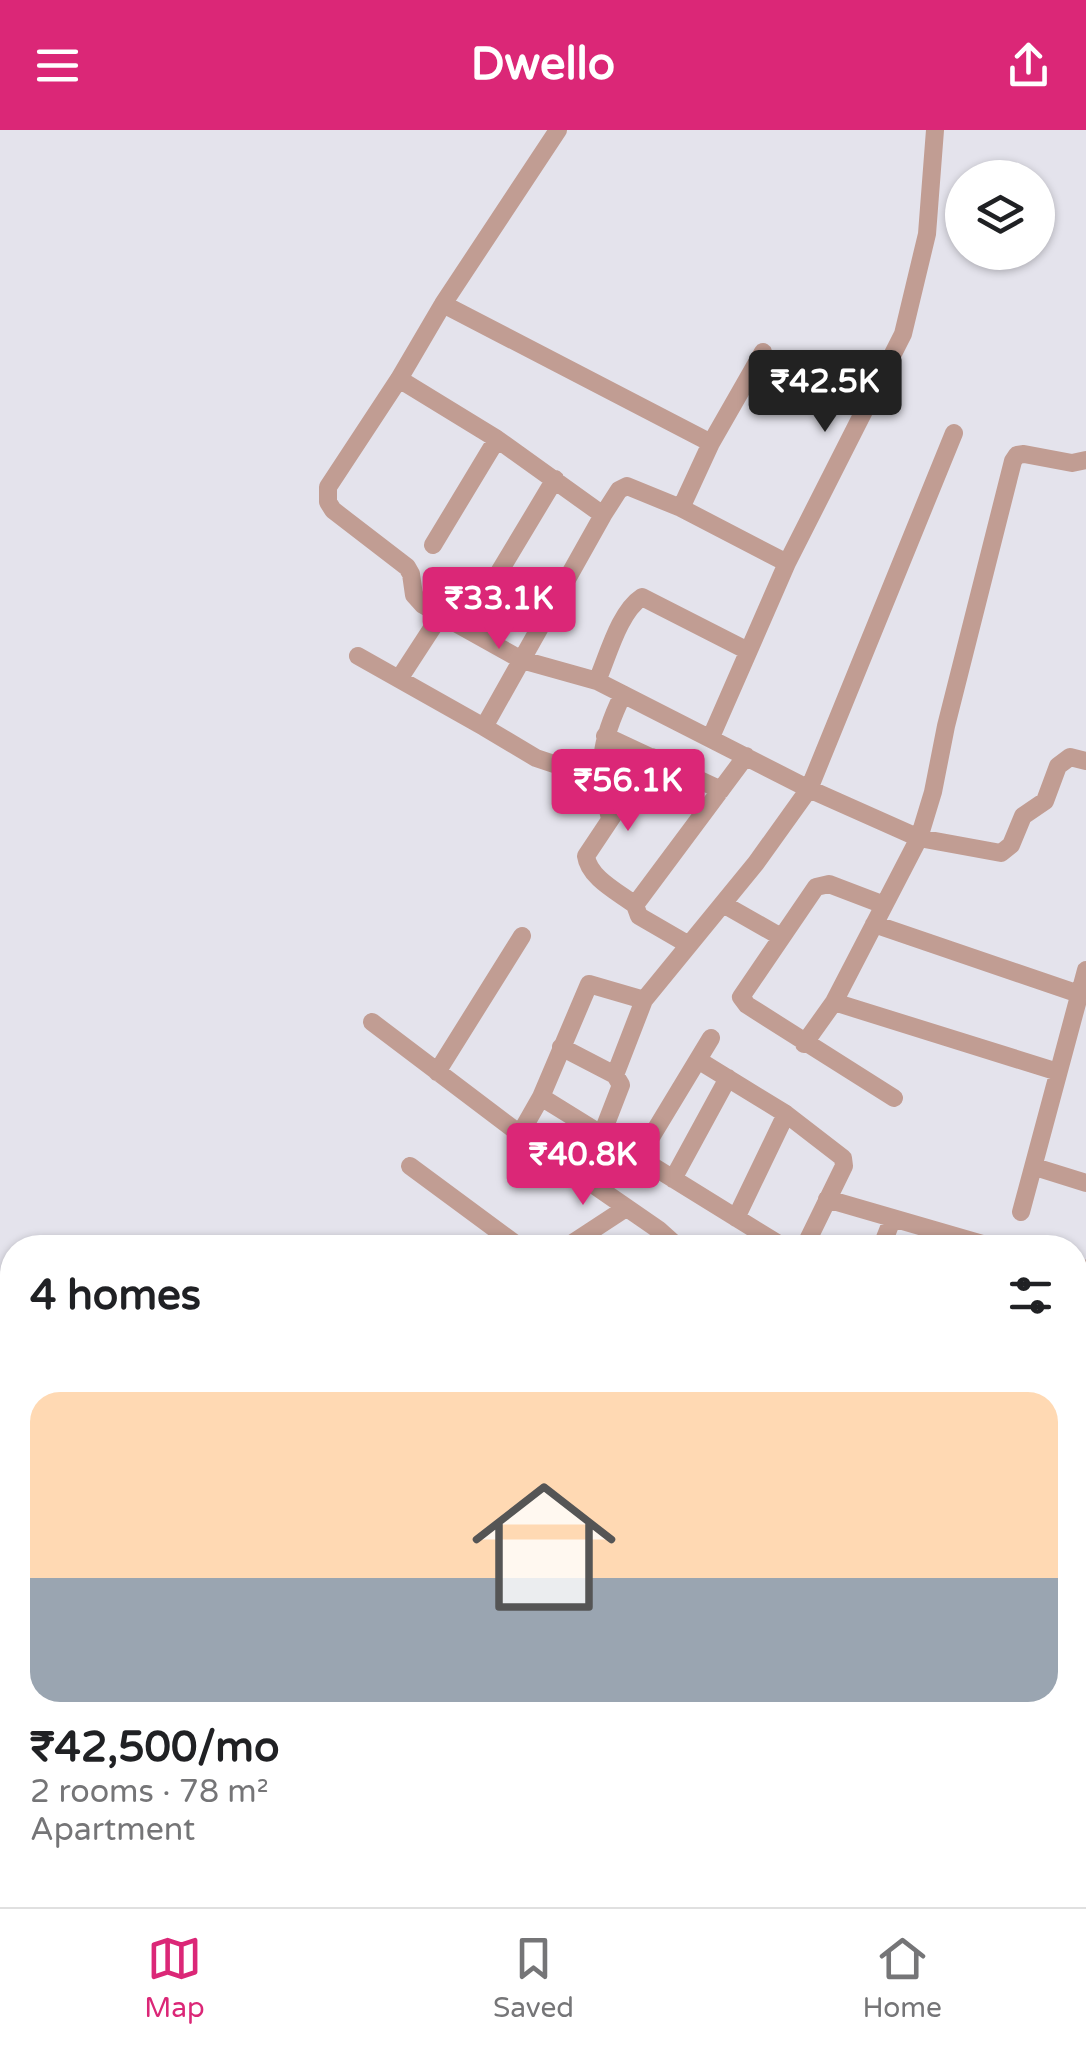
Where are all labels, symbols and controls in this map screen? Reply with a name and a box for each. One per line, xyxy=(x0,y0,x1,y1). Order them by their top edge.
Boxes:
icon: menu xyxy=(30,38,85,93)
text: Dwello xyxy=(471,38,615,92)
icon: share xyxy=(1001,38,1056,93)
map controls xyxy=(945,160,1055,270)
button: layers xyxy=(945,160,1055,270)
pin: ₹42.5K xyxy=(744,350,906,435)
text: ₹42.5K xyxy=(771,363,879,401)
pin: ₹33.1K xyxy=(418,567,580,652)
text: ₹33.1K xyxy=(445,580,553,618)
pin: ₹56.1K xyxy=(547,749,709,834)
text: ₹56.1K xyxy=(574,762,682,800)
pin: ₹40.8K xyxy=(502,1123,664,1208)
text: ₹40.8K xyxy=(529,1136,637,1174)
icon: filters xyxy=(1003,1268,1058,1323)
text: 4 homes xyxy=(30,1270,201,1321)
icon: home xyxy=(454,1457,634,1637)
text: ₹42,500/mo xyxy=(30,1722,279,1773)
text: 2 rooms · 78 m² xyxy=(30,1773,269,1811)
text: Apartment xyxy=(30,1811,195,1849)
tab: Map xyxy=(144,1931,205,2025)
tab: Saved xyxy=(493,1931,574,2025)
tab: Home xyxy=(862,1931,942,2025)

